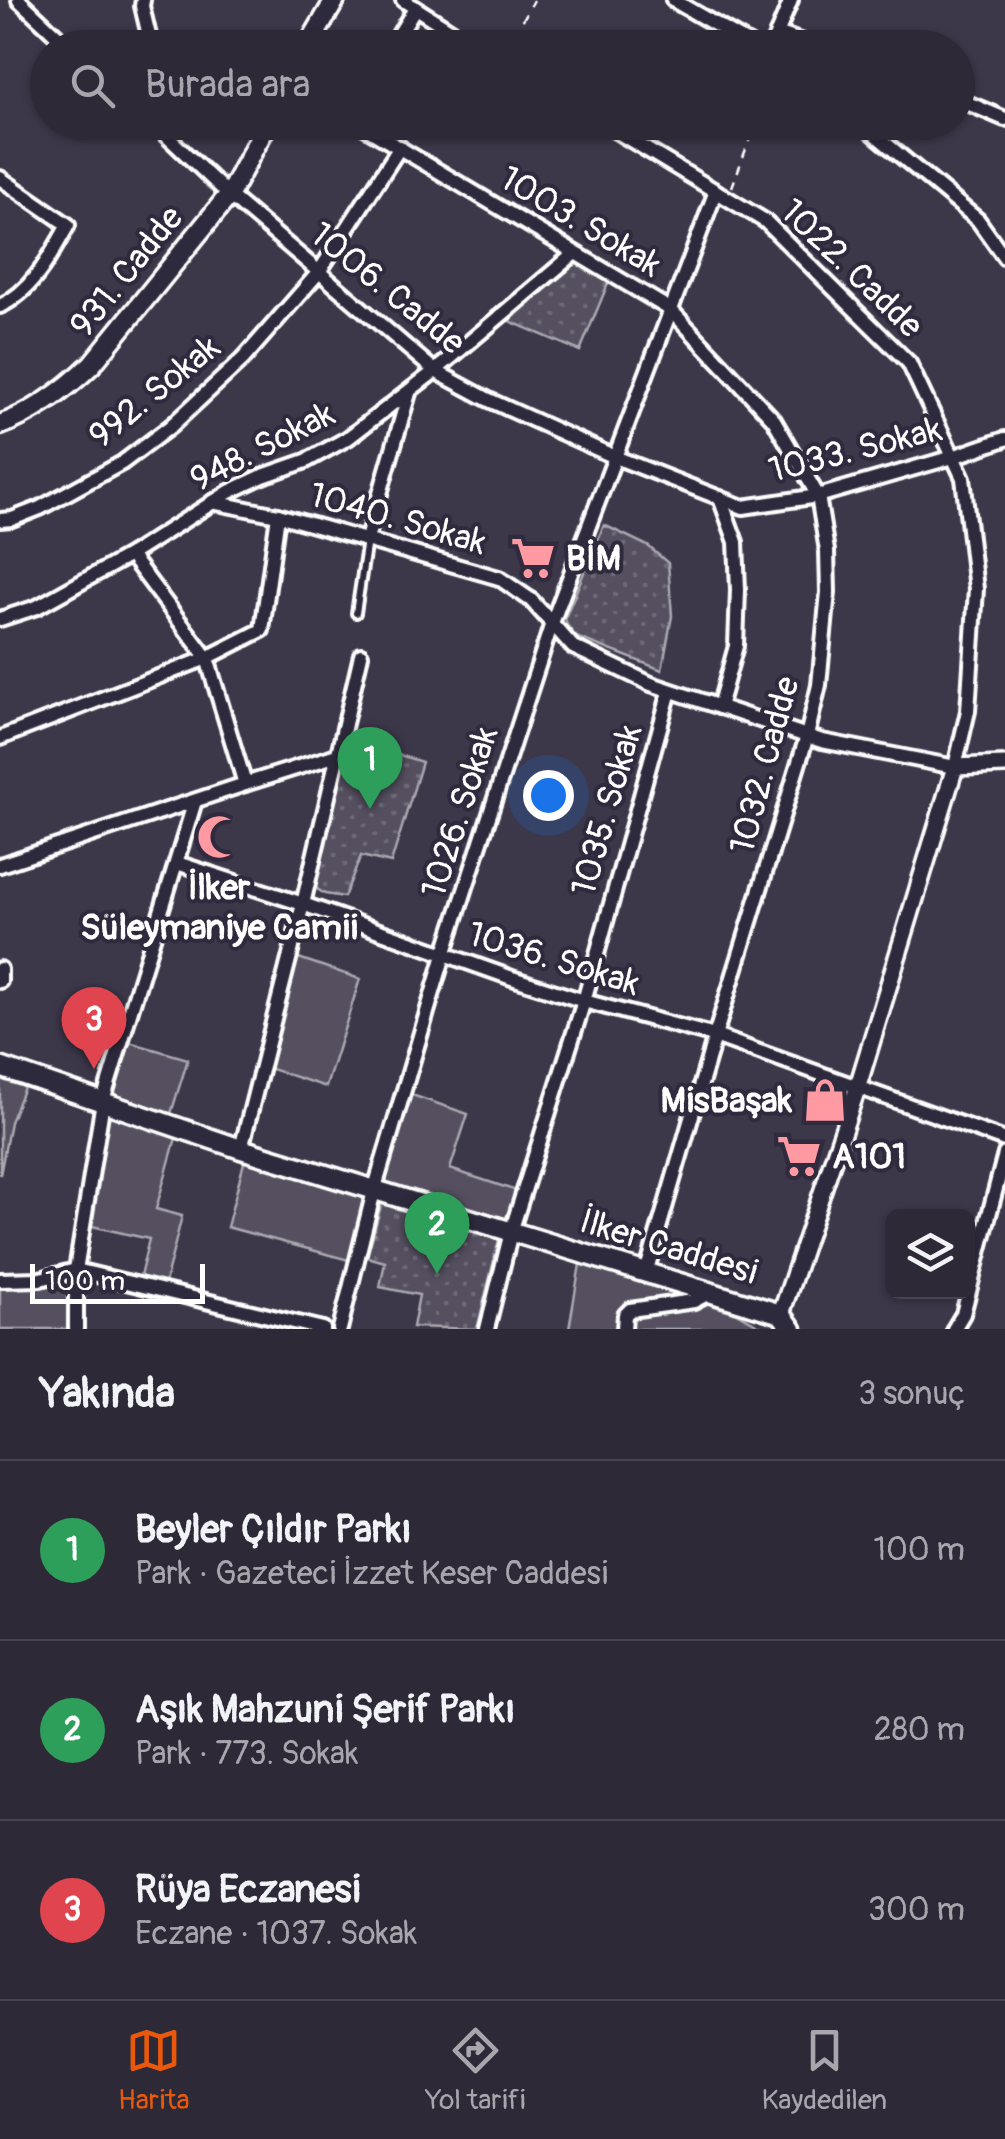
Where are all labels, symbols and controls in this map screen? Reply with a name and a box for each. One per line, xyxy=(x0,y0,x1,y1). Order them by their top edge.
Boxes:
search box xyxy=(30,30,975,140)
icon: search xyxy=(65,58,120,113)
text: Burada ara xyxy=(145,61,310,109)
street label: 1003. Sokak xyxy=(492,156,670,288)
street label: 1022. Cadde xyxy=(771,190,932,348)
street label: 931. Cadde xyxy=(61,197,193,346)
street label: 1006. Cadde xyxy=(301,213,474,365)
street label: 992. Sokak xyxy=(80,325,229,458)
street label: 948. Sokak xyxy=(183,392,342,502)
street label: 1033. Sokak xyxy=(764,407,947,493)
street label: 1040. Sokak xyxy=(304,473,492,565)
supermarket icon: BİM xyxy=(509,534,557,582)
place label: BİM xyxy=(566,537,621,581)
street label: 1032. Cadde xyxy=(720,672,810,859)
street label: 1035. Sokak xyxy=(562,719,652,901)
street label: 1026. Sokak xyxy=(412,721,508,903)
pin: 1 xyxy=(338,726,402,809)
your location xyxy=(523,770,574,821)
mosque icon: İlker Süleymaniye Camii xyxy=(195,813,243,861)
place label: İlker Süleymaniye Camii xyxy=(80,866,358,950)
street label: 1036. Sokak xyxy=(462,912,645,1006)
pin: 3 xyxy=(62,986,126,1069)
shop icon: MisBaşak xyxy=(801,1076,849,1124)
place label: MisBaşak xyxy=(661,1079,792,1123)
supermarket icon: A101 xyxy=(775,1132,823,1180)
place label: A101 xyxy=(832,1135,906,1179)
pin: 2 xyxy=(404,1192,470,1274)
street label: İlker Caddesi xyxy=(575,1199,763,1295)
map controls xyxy=(885,1209,975,1299)
button: layers xyxy=(885,1209,975,1299)
scale bar xyxy=(30,1259,205,1304)
text: 100 m xyxy=(45,1264,125,1299)
text: Yakında xyxy=(40,1368,175,1420)
text: 3 sonuç xyxy=(858,1374,965,1414)
text: Beyler Çıldır Parkı xyxy=(135,1506,412,1554)
text: 1 xyxy=(66,1530,79,1570)
text: 100 m xyxy=(873,1530,965,1570)
text: Park · Gazeteci İzzet Keser Caddesi xyxy=(135,1554,608,1594)
text: Aşık Mahzuni Şerif Parkı xyxy=(135,1686,515,1734)
text: 2 xyxy=(64,1710,81,1750)
text: 280 m xyxy=(874,1710,965,1750)
text: Park · 773. Sokak xyxy=(135,1734,358,1774)
text: Rüya Eczanesi xyxy=(135,1866,360,1914)
text: 3 xyxy=(64,1890,81,1930)
text: 300 m xyxy=(868,1890,965,1930)
text: Eczane · 1037. Sokak xyxy=(135,1914,417,1954)
tab: Harita xyxy=(118,2023,189,2118)
tab: Yol tarifi xyxy=(425,2023,525,2118)
tab: Kaydedilen xyxy=(761,2023,887,2118)

